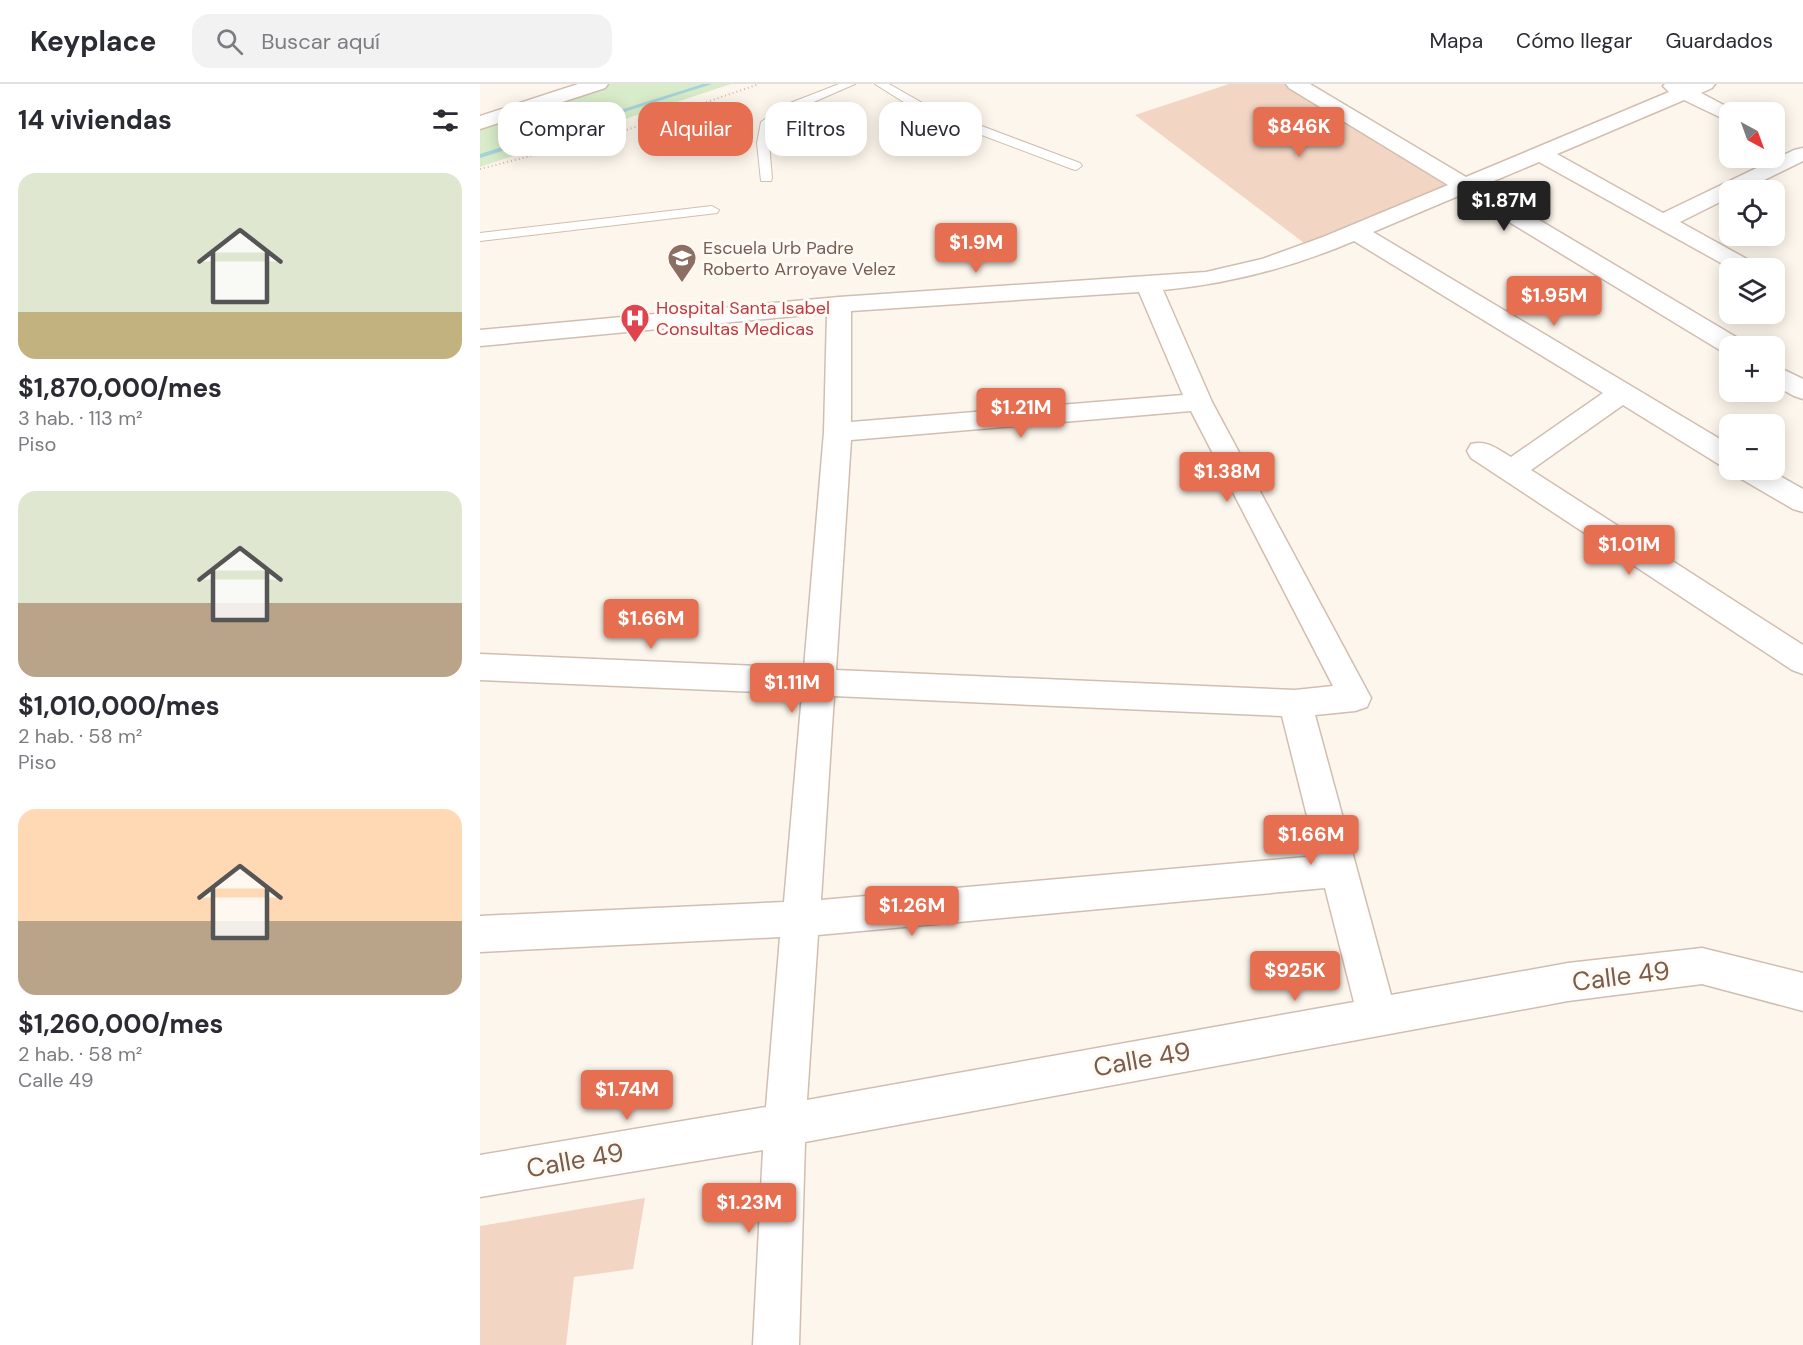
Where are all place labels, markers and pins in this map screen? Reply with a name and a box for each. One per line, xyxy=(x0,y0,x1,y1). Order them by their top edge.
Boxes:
pin: $846K xyxy=(1257,107,1341,158)
pin: $1.87M xyxy=(1455,181,1553,232)
pin: $1.9M xyxy=(934,223,1018,274)
place label: Escuela Urb Padre Roberto Arroyave Velez xyxy=(703,236,896,281)
school or university icon: Escuela Urb Padre Roberto Arroyave Velez xyxy=(666,242,698,284)
pin: $1.95M xyxy=(1505,276,1603,327)
place label: Hospital Santa Isabel Consultas Medicas xyxy=(656,296,830,341)
hospital icon: Hospital Santa Isabel Consultas Medicas xyxy=(619,302,651,344)
pin: $1.21M xyxy=(972,388,1070,439)
pin: $1.38M xyxy=(1178,452,1276,503)
pin: $1.01M xyxy=(1580,525,1678,576)
pin: $1.66M xyxy=(602,599,700,650)
pin: $1.11M xyxy=(743,663,841,714)
pin: $1.66M xyxy=(1262,815,1360,866)
pin: $1.26M xyxy=(863,886,961,937)
pin: $925K xyxy=(1253,951,1337,1002)
pin: $1.74M xyxy=(578,1070,676,1121)
pin: $1.23M xyxy=(700,1183,798,1234)

